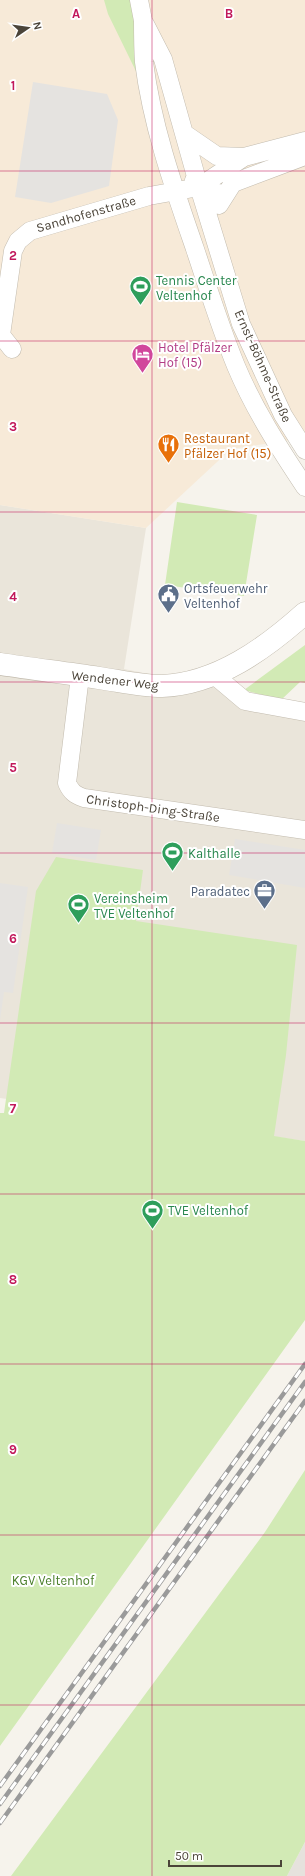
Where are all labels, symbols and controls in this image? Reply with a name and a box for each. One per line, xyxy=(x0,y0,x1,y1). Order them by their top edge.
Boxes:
text: A xyxy=(72,6,80,21)
text: B xyxy=(225,6,233,21)
north arrow xyxy=(8,8,48,48)
text: N xyxy=(30,21,44,31)
text: 1 xyxy=(11,78,15,93)
street label: Sandhofenstraße xyxy=(35,193,138,235)
text: 2 xyxy=(9,248,17,263)
place label: Tennis Center Veltenhof xyxy=(156,273,237,303)
sports icon: Tennis Center Veltenhof xyxy=(127,274,153,307)
street label: Ernst-Böhme-Straße xyxy=(231,307,295,425)
place label: Hotel Pfälzer Hof (15) xyxy=(158,340,232,370)
hotel icon: Hotel Pfälzer Hof (15) xyxy=(129,341,155,374)
text: 3 xyxy=(9,419,17,434)
place label: Restaurant Pfälzer Hof (15) xyxy=(184,431,271,461)
restaurant icon: Restaurant Pfälzer Hof (15) xyxy=(156,432,182,465)
place label: Ortsfeuerwehr Veltenhof xyxy=(184,581,268,611)
public building icon: Ortsfeuerwehr Veltenhof xyxy=(156,582,182,615)
text: 4 xyxy=(9,589,17,604)
street label: Wendener Weg xyxy=(71,667,160,693)
text: 5 xyxy=(9,760,17,775)
street label: Christoph-Ding-Straße xyxy=(85,791,221,825)
sports icon: Kalthalle xyxy=(159,840,185,873)
place label: Kalthalle xyxy=(188,846,241,861)
office icon: Paradatec xyxy=(252,878,278,911)
place label: Paradatec xyxy=(191,884,250,899)
place label: Vereinsheim TVE Veltenhof xyxy=(94,891,175,921)
sports icon: Vereinsheim TVE Veltenhof xyxy=(65,892,91,925)
text: 6 xyxy=(9,931,17,946)
text: 7 xyxy=(10,1101,17,1116)
sports icon: TVE Veltenhof xyxy=(139,1197,165,1230)
place label: TVE Veltenhof xyxy=(168,1203,249,1218)
text: 8 xyxy=(9,1272,17,1287)
text: 9 xyxy=(9,1442,17,1457)
park label: KGV Veltenhof xyxy=(12,1573,95,1588)
scale bar xyxy=(169,1842,281,1868)
text: 50 m xyxy=(175,1849,203,1863)

